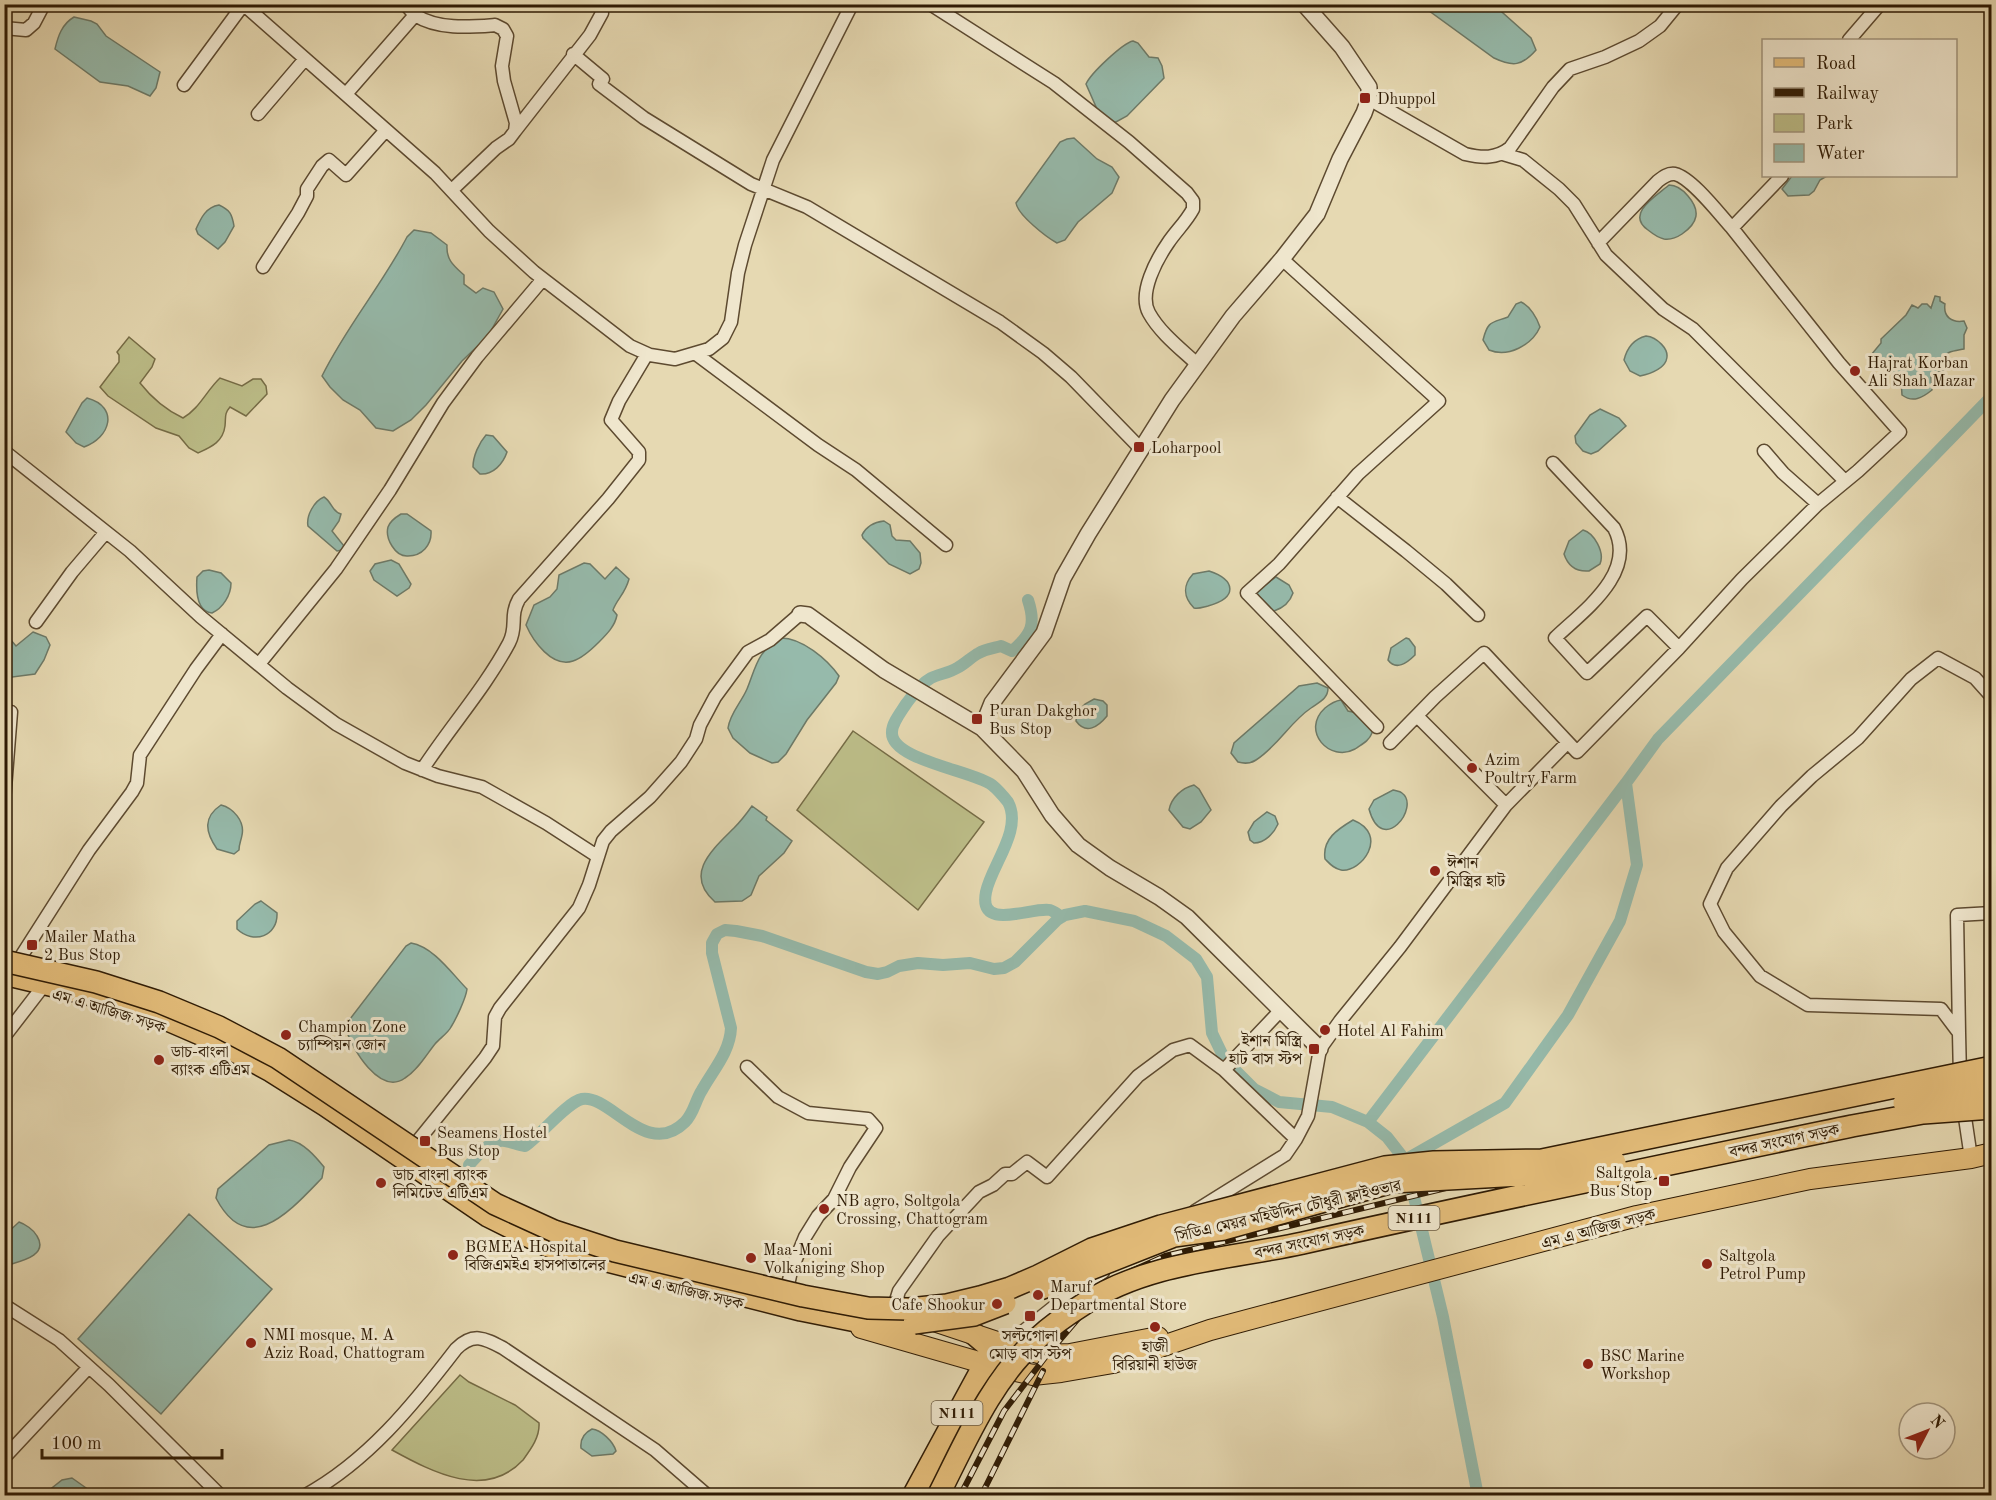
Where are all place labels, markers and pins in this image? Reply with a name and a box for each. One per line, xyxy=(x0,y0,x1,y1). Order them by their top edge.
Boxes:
marker: Dhuppol xyxy=(1358,91,1372,105)
place label: Dhuppol xyxy=(1377,92,1436,108)
place label: Hajrat Korban Ali Shah Mazar xyxy=(1867,356,1975,390)
marker: Hajrat Korban Ali Shah Mazar xyxy=(1848,364,1862,378)
marker: Loharpool xyxy=(1132,440,1146,454)
place label: Loharpool xyxy=(1151,441,1221,457)
place label: Puran Dakghor Bus Stop xyxy=(989,704,1097,738)
marker: Puran Dakghor Bus Stop xyxy=(970,712,984,726)
place label: Azim Poultry Farm xyxy=(1484,753,1577,787)
marker: Azim Poultry Farm xyxy=(1465,761,1479,775)
place label: ঈশান মিস্ত্রির হাট xyxy=(1446,853,1506,890)
marker: ঈশান মিস্ত্রির হাট xyxy=(1428,864,1442,878)
place label: Mailer Matha 2 Bus Stop xyxy=(44,930,136,964)
marker: Mailer Matha 2 Bus Stop xyxy=(25,938,39,952)
place label: Champion Zone চ্যাম্পিয়ন জোন xyxy=(297,1020,406,1054)
marker: Hotel Al Fahim xyxy=(1318,1023,1332,1037)
place label: Hotel Al Fahim xyxy=(1337,1024,1444,1040)
marker: Champion Zone চ্যাম্পিয়ন জোন xyxy=(279,1028,293,1042)
place label: ইশান মিস্ত্রি হাট বাস স্টপ xyxy=(1228,1030,1303,1068)
marker: ইশান মিস্ত্রি হাট বাস স্টপ xyxy=(1307,1042,1321,1056)
place label: ডাচ-বাংলা ব্যাংক এটিএম xyxy=(170,1045,251,1079)
marker: ডাচ-বাংলা ব্যাংক এটিএম xyxy=(152,1053,166,1067)
place label: Seamens Hostel Bus Stop xyxy=(437,1126,547,1160)
marker: Seamens Hostel Bus Stop xyxy=(418,1134,432,1148)
place label: Saltgola Bus Stop xyxy=(1589,1166,1652,1200)
place label: ডাচ বাংলা ব্যাংক লিমিটেড এটিএম xyxy=(392,1168,489,1202)
marker: Saltgola Bus Stop xyxy=(1657,1174,1671,1188)
marker: ডাচ বাংলা ব্যাংক লিমিটেড এটিএম xyxy=(374,1176,388,1190)
place label: NB agro, Soltgola Crossing, Chattogram xyxy=(836,1194,988,1228)
marker: NB agro, Soltgola Crossing, Chattogram xyxy=(817,1202,831,1216)
place label: BGMEA Hospital বিজিএমইএ হাসপাতালের xyxy=(464,1240,607,1274)
place label: Maa-Moni Volkaniging Shop xyxy=(763,1243,885,1277)
marker: BGMEA Hospital বিজিএমইএ হাসপাতালের xyxy=(446,1248,460,1262)
place label: Saltgola Petrol Pump xyxy=(1719,1249,1806,1283)
marker: Maa-Moni Volkaniging Shop xyxy=(744,1251,758,1265)
marker: Saltgola Petrol Pump xyxy=(1700,1257,1714,1271)
place label: Maruf Departmental Store xyxy=(1050,1280,1187,1314)
marker: Maruf Departmental Store xyxy=(1031,1288,1045,1302)
marker: Cafe Shookur xyxy=(990,1297,1004,1311)
place label: Cafe Shookur xyxy=(891,1298,985,1314)
marker: সল্টগোলা মোড় বাস স্টপ xyxy=(1023,1309,1037,1323)
marker: হাজী বিরিয়ানী হাউজ xyxy=(1148,1320,1162,1334)
place label: সল্টগোলা মোড় বাস স্টপ xyxy=(989,1326,1072,1363)
place label: NMI mosque, M. A Aziz Road, Chattogram xyxy=(263,1328,425,1362)
marker: NMI mosque, M. A Aziz Road, Chattogram xyxy=(244,1336,258,1350)
place label: হাজী বিরিয়ানী হাউজ xyxy=(1112,1337,1199,1374)
place label: BSC Marine Workshop xyxy=(1600,1349,1684,1383)
marker: BSC Marine Workshop xyxy=(1581,1357,1595,1371)

